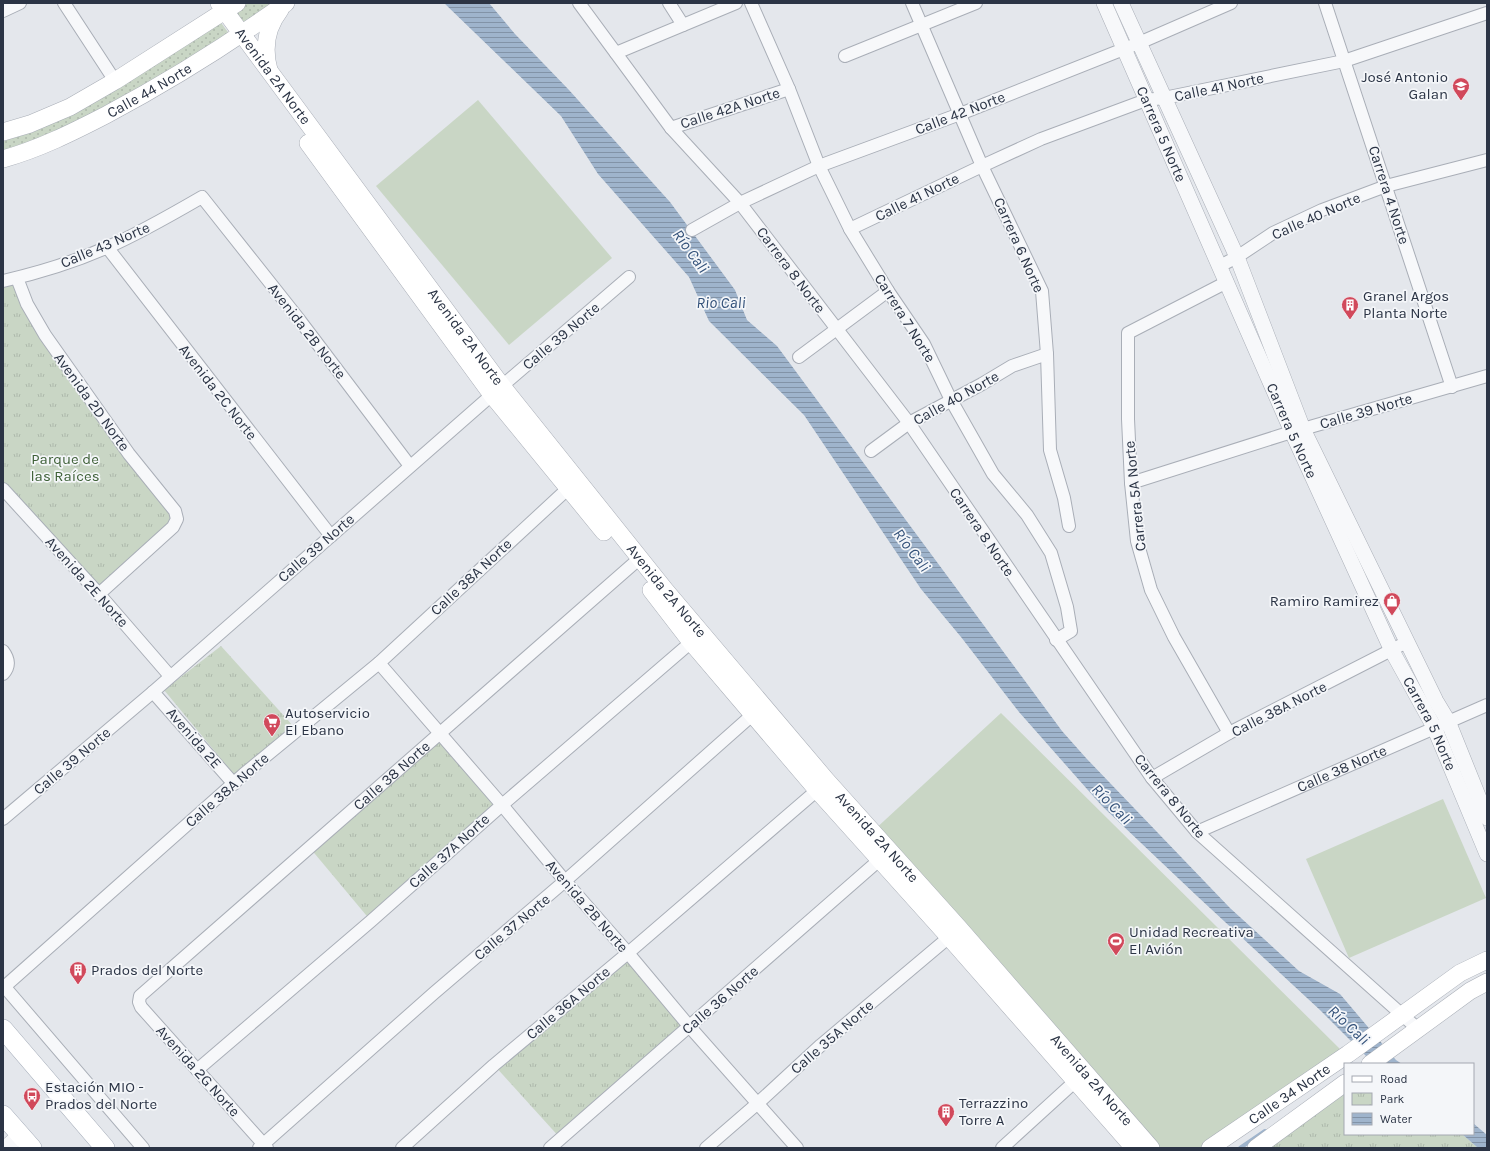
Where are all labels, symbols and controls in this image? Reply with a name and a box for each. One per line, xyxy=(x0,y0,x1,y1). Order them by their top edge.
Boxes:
street label: Avenida 2A Norte xyxy=(231,24,315,128)
street label: Calle 44 Norte xyxy=(104,59,195,122)
place label: José Antonio Galan xyxy=(1361,68,1448,103)
street label: Calle 41 Norte xyxy=(1173,69,1265,105)
school or university icon: José Antonio Galan xyxy=(1451,76,1471,101)
street label: Calle 42A Norte xyxy=(678,83,782,133)
street label: Carrera 5 Norte xyxy=(1133,83,1190,185)
street label: Calle 42 Norte xyxy=(912,88,1008,138)
street label: Carrera 4 Norte xyxy=(1365,144,1413,246)
street label: Calle 41 Norte xyxy=(872,169,962,225)
street label: Calle 40 Norte xyxy=(1269,188,1363,244)
street label: Carrera 6 Norte xyxy=(990,194,1048,296)
street label: Calle 43 Norte xyxy=(58,218,152,272)
street label: Carrera 8 Norte xyxy=(753,223,829,317)
water label: Río Cali xyxy=(669,225,713,277)
street label: Carrera 7 Norte xyxy=(871,270,939,366)
street label: Avenida 2B Norte xyxy=(264,280,350,382)
street label: Avenida 2A Norte xyxy=(424,285,507,389)
place label: Granel Argos Planta Norte xyxy=(1363,287,1449,322)
water label: Rio Cali xyxy=(696,293,746,312)
building icon: Granel Argos Planta Norte xyxy=(1340,295,1360,320)
street label: Calle 39 Norte xyxy=(519,298,603,374)
street label: Avenida 2C Norte xyxy=(175,341,261,443)
street label: Avenida 2D Norte xyxy=(50,349,134,455)
street label: Calle 40 Norte xyxy=(910,367,1002,429)
street label: Carrera 5 Norte xyxy=(1263,380,1321,481)
street label: Calle 39 Norte xyxy=(1318,389,1414,433)
street label: Carrera 5A Norte xyxy=(1120,440,1150,552)
park label: Parque de las Raíces xyxy=(30,450,100,485)
street label: Carrera 8 Norte xyxy=(946,484,1018,580)
street label: Calle 39 Norte xyxy=(274,510,358,586)
water label: Río Cali xyxy=(889,524,935,576)
street label: Avenida 2E Norte xyxy=(42,533,132,631)
street label: Calle 38A Norte xyxy=(427,535,515,619)
street label: Avenida 2A Norte xyxy=(623,540,711,641)
shop icon: Ramiro Ramirez xyxy=(1382,591,1402,616)
place label: Ramiro Ramirez xyxy=(1270,592,1379,610)
street label: Carrera 5 Norte xyxy=(1399,673,1460,773)
street label: Calle 38A Norte xyxy=(1228,677,1330,741)
street label: Avenida 2E xyxy=(163,704,225,772)
place label: Autoservicio El Ebano xyxy=(285,704,370,739)
supermarket icon: Autoservicio El Ebano xyxy=(262,712,282,737)
street label: Calle 39 Norte xyxy=(30,723,114,799)
street label: Calle 38 Norte xyxy=(350,737,434,814)
street label: Calle 38 Norte xyxy=(1294,741,1389,796)
street label: Calle 38A Norte xyxy=(182,749,272,831)
street label: Carrera 8 Norte xyxy=(1131,750,1209,842)
water label: Río Cali xyxy=(1088,780,1136,828)
street label: Avenida 2A Norte xyxy=(832,788,923,886)
street label: Calle 37A Norte xyxy=(405,810,493,892)
street label: Avenida 2B Norte xyxy=(542,856,632,956)
street label: Calle 37 Norte xyxy=(470,890,554,964)
place label: Unidad Recreativa El Avión xyxy=(1129,923,1254,958)
sports icon: Unidad Recreativa El Avión xyxy=(1106,931,1126,956)
building icon: Prados del Norte xyxy=(68,960,88,985)
place label: Prados del Norte xyxy=(91,961,203,979)
street label: Calle 36 Norte xyxy=(678,962,762,1038)
street label: Calle 36A Norte xyxy=(522,963,614,1043)
street label: Calle 35A Norte xyxy=(787,996,877,1078)
water label: Río Cali xyxy=(1324,1001,1374,1049)
street label: Avenida 2G Norte xyxy=(152,1022,244,1120)
street label: Avenida 2A Norte xyxy=(1047,1030,1136,1130)
street label: Calle 34 Norte xyxy=(1245,1060,1334,1128)
legend xyxy=(1344,1063,1474,1135)
text: Road xyxy=(1380,1072,1408,1086)
place label: Estación MIO - Prados del Norte xyxy=(45,1078,157,1113)
bus stop icon: Estación MIO - Prados del Norte xyxy=(22,1086,42,1111)
text: Park xyxy=(1380,1092,1405,1106)
place label: Terrazzino Torre A xyxy=(959,1094,1028,1129)
building icon: Terrazzino Torre A xyxy=(936,1102,956,1127)
text: Water xyxy=(1380,1112,1413,1126)

